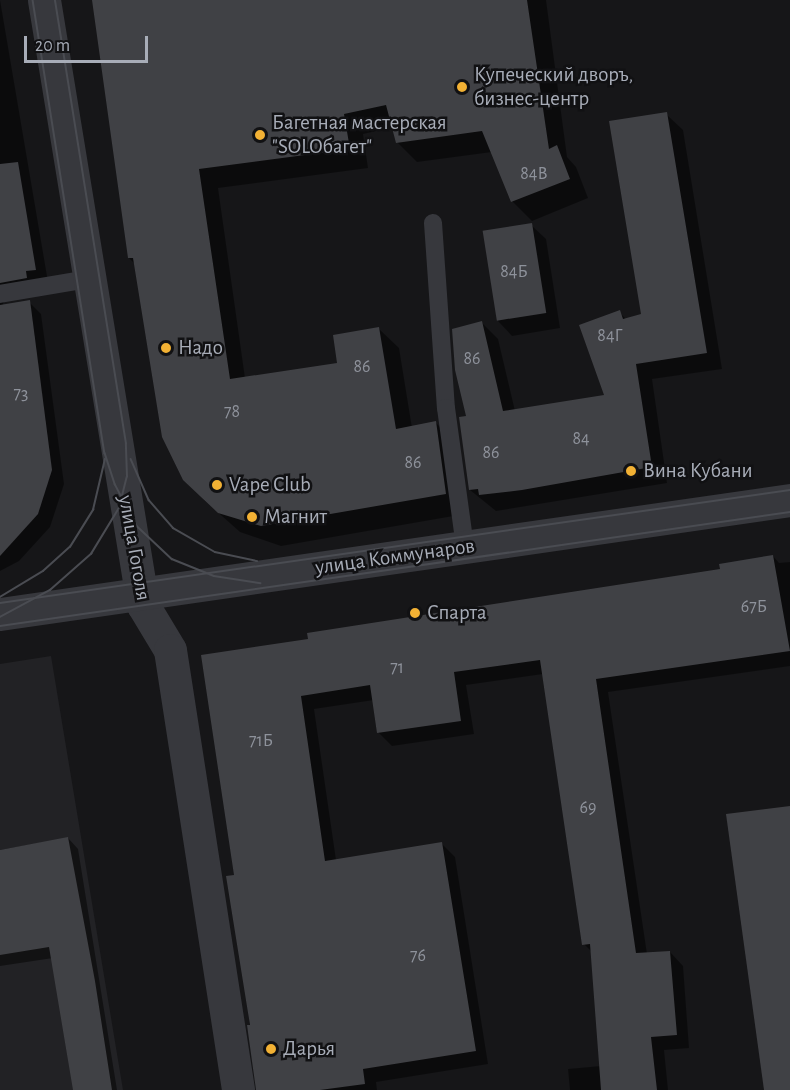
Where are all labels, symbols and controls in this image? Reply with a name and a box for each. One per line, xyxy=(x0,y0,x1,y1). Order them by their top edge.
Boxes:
scale bar xyxy=(27,24,152,62)
text: 20 m xyxy=(35,37,70,55)
place label: Купеческий дворъ, бизнес-центр xyxy=(474,62,633,112)
marker: Купеческий дворъ, бизнес-центр xyxy=(455,80,469,94)
place label: Багетная мастерская "SOLOбагет" xyxy=(272,110,447,160)
marker: Багетная мастерская "SOLOбагет" xyxy=(253,128,267,142)
house number: 84В xyxy=(520,163,548,185)
house number: 84Б xyxy=(500,261,528,283)
house number: 84Г xyxy=(597,325,623,347)
place label: Надо xyxy=(178,335,223,361)
marker: Надо xyxy=(159,341,173,355)
house number: 86 xyxy=(464,348,480,370)
house number: 86 xyxy=(354,356,370,378)
house number: 73 xyxy=(14,383,28,405)
house number: 78 xyxy=(224,401,240,423)
house number: 84 xyxy=(572,428,590,450)
house number: 86 xyxy=(483,442,499,464)
house number: 86 xyxy=(405,452,421,474)
place label: Вина Кубани xyxy=(643,458,753,484)
marker: Вина Кубани xyxy=(624,464,638,478)
place label: Vape Club xyxy=(229,472,311,498)
marker: Vape Club xyxy=(210,478,224,492)
street label: улица Гоголя xyxy=(112,493,156,603)
place label: Магнит xyxy=(264,504,327,530)
marker: Магнит xyxy=(245,510,259,524)
street label: улица Коммунаров xyxy=(314,533,476,581)
house number: 67Б xyxy=(741,596,767,618)
place label: Спарта xyxy=(427,600,487,626)
marker: Спарта xyxy=(408,606,422,620)
house number: 71 xyxy=(390,657,404,679)
house number: 71Б xyxy=(249,730,273,752)
house number: 69 xyxy=(580,797,596,819)
house number: 76 xyxy=(410,945,426,967)
place label: Дарья xyxy=(283,1036,335,1062)
marker: Дарья xyxy=(264,1042,278,1056)

